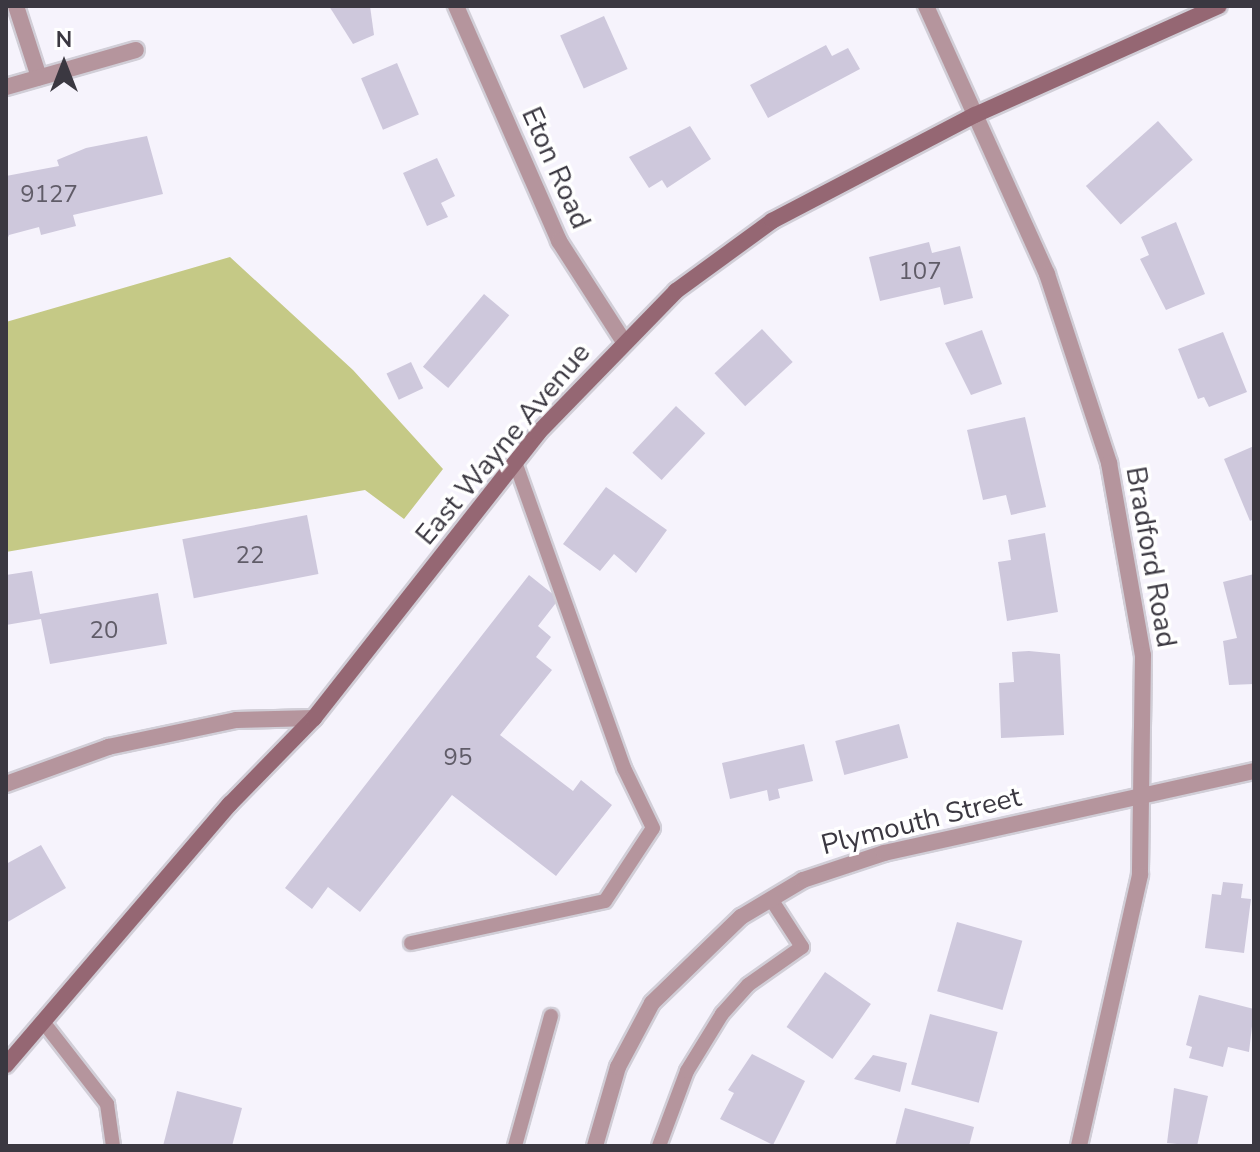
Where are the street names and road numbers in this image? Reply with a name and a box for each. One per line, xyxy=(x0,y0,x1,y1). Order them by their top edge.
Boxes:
street label: Eton Road xyxy=(514,102,598,234)
street label: East Wayne Avenue xyxy=(409,336,597,552)
street label: Bradford Road xyxy=(1119,464,1183,650)
street label: Plymouth Street xyxy=(818,780,1024,862)

